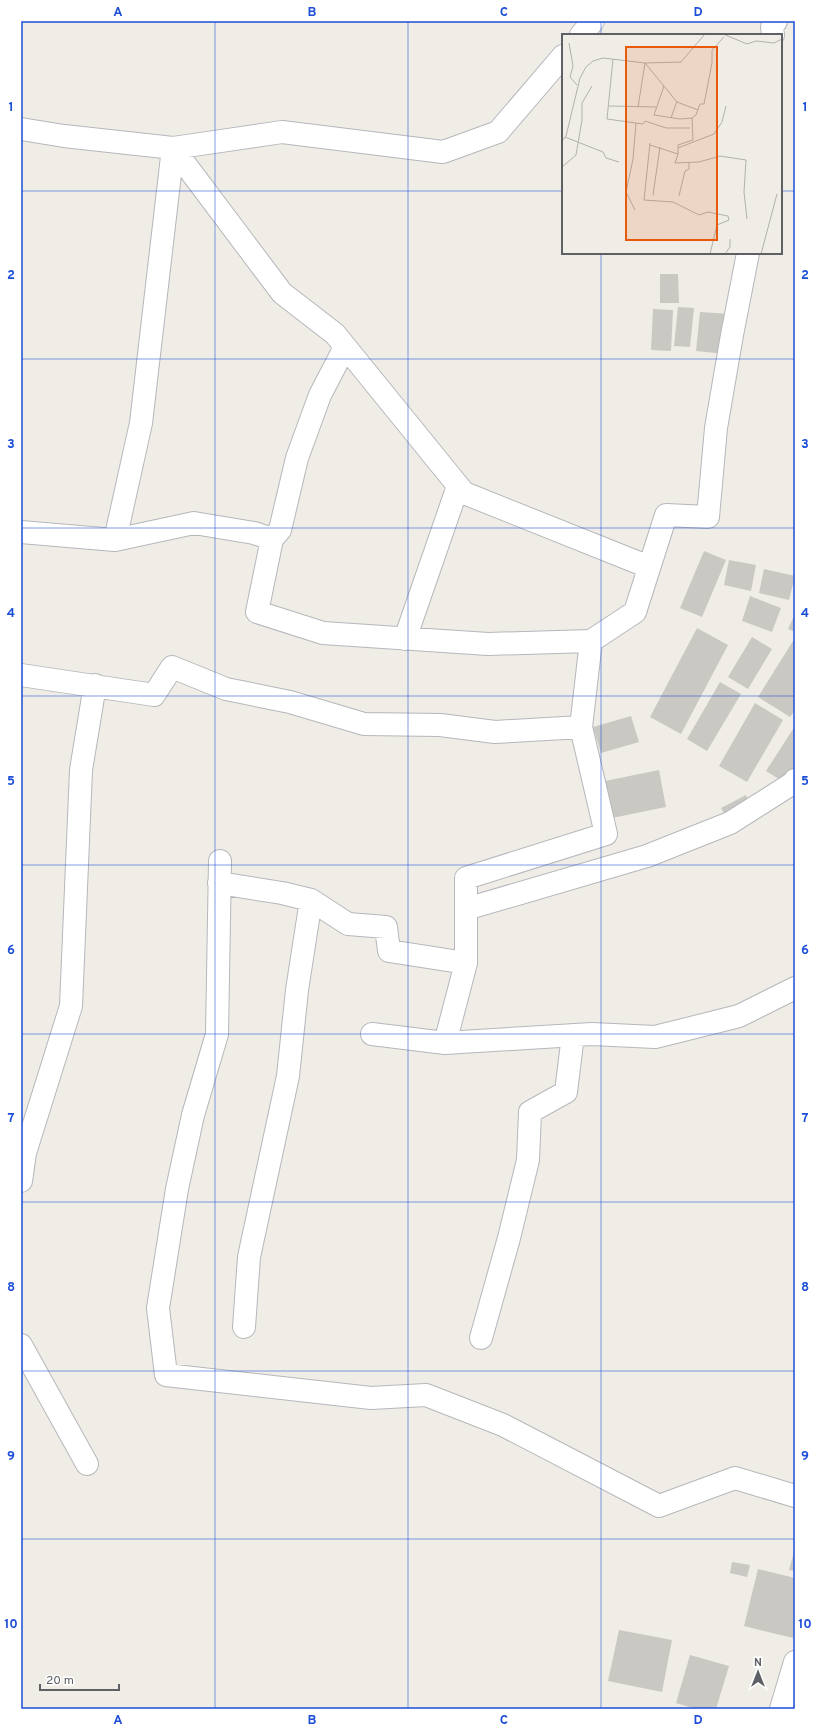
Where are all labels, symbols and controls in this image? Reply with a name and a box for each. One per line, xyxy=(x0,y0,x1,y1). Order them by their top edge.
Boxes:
text: A xyxy=(113,5,123,21)
text: B xyxy=(308,5,317,21)
text: C xyxy=(500,5,508,21)
text: D xyxy=(693,5,703,21)
inset map xyxy=(562,34,782,254)
text: 1 xyxy=(8,100,14,116)
text: 1 xyxy=(802,100,808,116)
text: 2 xyxy=(7,268,15,284)
text: 2 xyxy=(801,268,809,284)
text: 3 xyxy=(7,437,15,453)
text: 3 xyxy=(801,437,809,453)
text: 4 xyxy=(7,606,15,622)
text: 4 xyxy=(801,606,809,622)
text: 5 xyxy=(7,774,15,790)
text: 5 xyxy=(801,774,809,790)
text: 6 xyxy=(7,943,15,959)
text: 6 xyxy=(801,943,809,959)
text: 7 xyxy=(8,1111,15,1127)
text: 7 xyxy=(802,1111,809,1127)
text: 8 xyxy=(7,1280,15,1296)
text: 8 xyxy=(801,1280,809,1296)
text: 9 xyxy=(7,1449,15,1465)
text: 9 xyxy=(801,1449,809,1465)
text: 10 xyxy=(4,1617,18,1633)
text: 10 xyxy=(798,1617,812,1633)
north arrow xyxy=(738,1652,778,1692)
text: N xyxy=(754,1656,762,1670)
scale bar xyxy=(40,1666,119,1692)
text: 20 m xyxy=(46,1673,74,1689)
text: A xyxy=(113,1713,123,1729)
text: B xyxy=(308,1713,317,1729)
text: C xyxy=(500,1713,508,1729)
text: D xyxy=(693,1713,703,1729)

